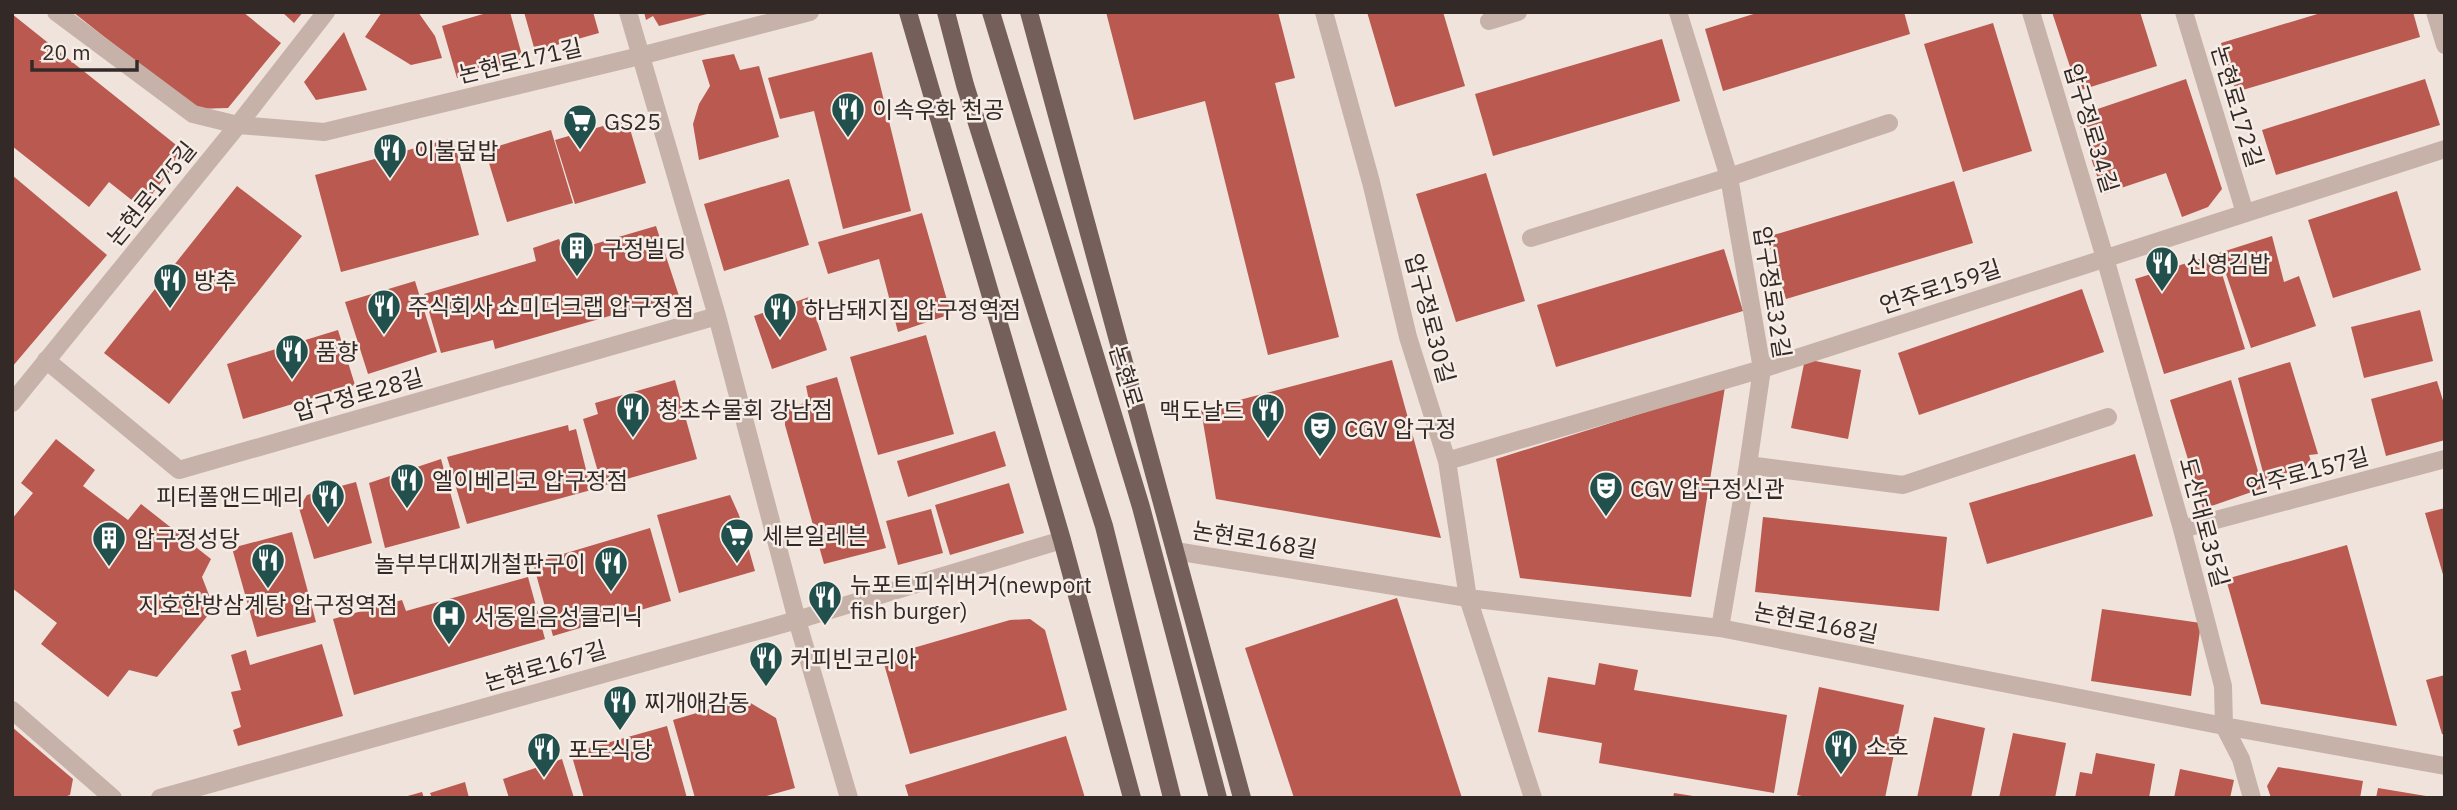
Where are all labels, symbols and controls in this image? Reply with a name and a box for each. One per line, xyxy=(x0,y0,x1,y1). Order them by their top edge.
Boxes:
scale bar xyxy=(32,28,136,72)
street label: 논현로171길 xyxy=(455,31,585,89)
text: 20 m xyxy=(42,38,91,66)
street label: 논현로172길 xyxy=(2205,41,2271,171)
street label: 압구정로34길 xyxy=(2058,60,2126,196)
restaurant icon: 이속우화 천공 xyxy=(829,90,867,139)
place label: 이속우화 천공 xyxy=(872,94,1004,124)
supermarket icon: GS25 xyxy=(561,102,599,151)
place label: GS25 xyxy=(604,106,661,136)
restaurant icon: 이불덮밥 xyxy=(371,131,409,180)
street label: 논현로175길 xyxy=(100,135,202,251)
place label: 이불덮밥 xyxy=(414,135,499,165)
street label: 압구정로32길 xyxy=(1748,224,1798,360)
building icon: 구정빌딩 xyxy=(558,229,596,278)
place label: 구정빌딩 xyxy=(602,233,687,263)
restaurant icon: 신영김밥 xyxy=(2143,244,2181,293)
place label: 신영김밥 xyxy=(2186,248,2271,278)
street label: 압구정로30길 xyxy=(1399,250,1463,386)
street label: 언주로159길 xyxy=(1875,252,2005,320)
restaurant icon: 방추 xyxy=(151,261,189,310)
place label: 방추 xyxy=(194,265,236,295)
restaurant icon: 주식회사 쇼미더크랩 압구정점 xyxy=(365,287,403,336)
restaurant icon: 하남돼지집 압구정역점 xyxy=(761,290,799,339)
place label: 주식회사 쇼미더크랩 압구정점 xyxy=(408,291,694,321)
place label: 하남돼지집 압구정역점 xyxy=(804,294,1021,324)
restaurant icon: 품향 xyxy=(273,332,311,381)
place label: 품향 xyxy=(316,336,358,366)
street label: 논현로 xyxy=(1103,341,1151,411)
street label: 압구정로28길 xyxy=(290,361,426,427)
restaurant icon: 청초수물회 강남점 xyxy=(614,390,652,439)
restaurant icon: 맥도날드 xyxy=(1249,391,1287,440)
place label: 청초수물회 강남점 xyxy=(658,394,833,424)
place label: 맥도날드 xyxy=(1159,395,1244,425)
theatre icon: CGV 압구정 xyxy=(1301,409,1339,458)
place label: CGV 압구정 xyxy=(1344,413,1457,443)
street label: 언주로157길 xyxy=(2242,440,2372,502)
street label: 도산대로35길 xyxy=(2173,454,2237,590)
restaurant icon: 엘이베리코 압구정점 xyxy=(388,461,426,510)
place label: 엘이베리코 압구정점 xyxy=(432,465,628,495)
theatre icon: CGV 압구정신관 xyxy=(1587,469,1625,518)
place label: CGV 압구정신관 xyxy=(1630,473,1785,503)
restaurant icon: 피터폴앤드메리 xyxy=(309,477,347,526)
place label: 피터폴앤드메리 xyxy=(156,481,304,511)
street label: 논현로168길 xyxy=(1190,514,1320,564)
supermarket icon: 세븐일레븐 xyxy=(718,516,756,565)
building icon: 압구정성당 xyxy=(90,519,128,568)
place label: 세븐일레븐 xyxy=(762,520,868,550)
place label: 압구정성당 xyxy=(134,523,240,553)
restaurant icon: 지호한방삼계탕 압구정역점 xyxy=(249,541,287,590)
restaurant icon: 놀부부대찌개철판구이 xyxy=(592,544,630,593)
place label: 놀부부대찌개철판구이 xyxy=(374,548,586,578)
place label: 뉴포트피쉬버거(newport fish burger) xyxy=(850,569,1092,625)
restaurant icon: 뉴포트피쉬버거(newport fish burger) xyxy=(806,578,844,627)
place label: 지호한방삼계탕 압구정역점 xyxy=(138,589,398,619)
street label: 논현로168길 xyxy=(1751,595,1881,649)
hospital icon: 서동일음성클리닉 xyxy=(430,597,468,646)
place label: 서동일음성클리닉 xyxy=(474,601,643,631)
street label: 논현로167길 xyxy=(480,633,610,697)
restaurant icon: 커피빈코리아 xyxy=(747,639,785,688)
place label: 커피빈코리아 xyxy=(790,643,917,673)
restaurant icon: 찌개애감동 xyxy=(601,683,639,732)
place label: 찌개애감동 xyxy=(644,687,750,717)
restaurant icon: 소호 xyxy=(1822,727,1860,776)
restaurant icon: 포도식당 xyxy=(525,730,563,779)
place label: 소호 xyxy=(1866,731,1908,761)
place label: 포도식당 xyxy=(568,734,653,764)

